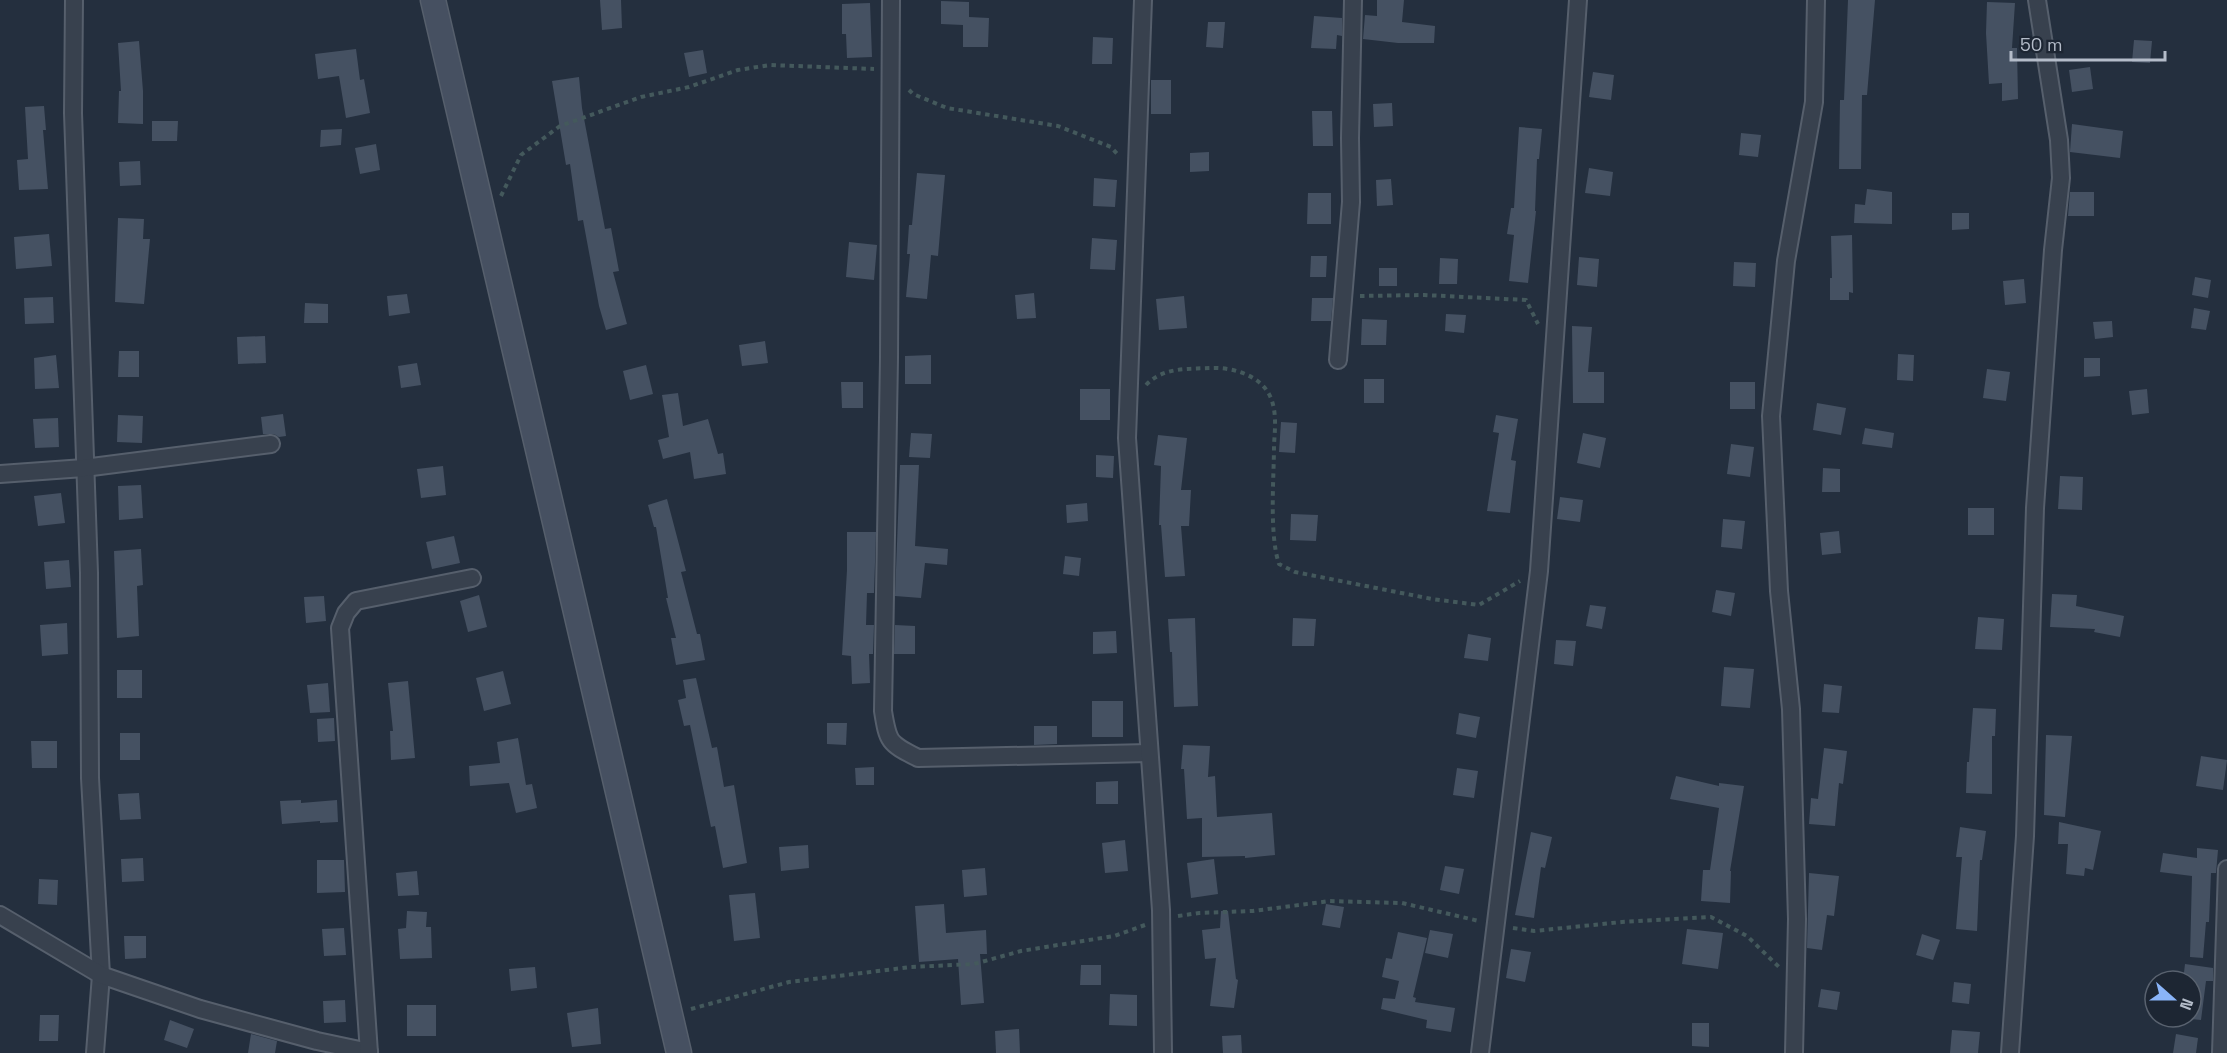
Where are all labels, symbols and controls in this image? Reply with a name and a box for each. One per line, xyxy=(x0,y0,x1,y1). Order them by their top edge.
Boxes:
scale bar xyxy=(2011,24,2166,62)
text: 50 m xyxy=(2020,33,2062,56)
north arrow xyxy=(2143,969,2203,1029)
text: N xyxy=(2175,995,2198,1013)

